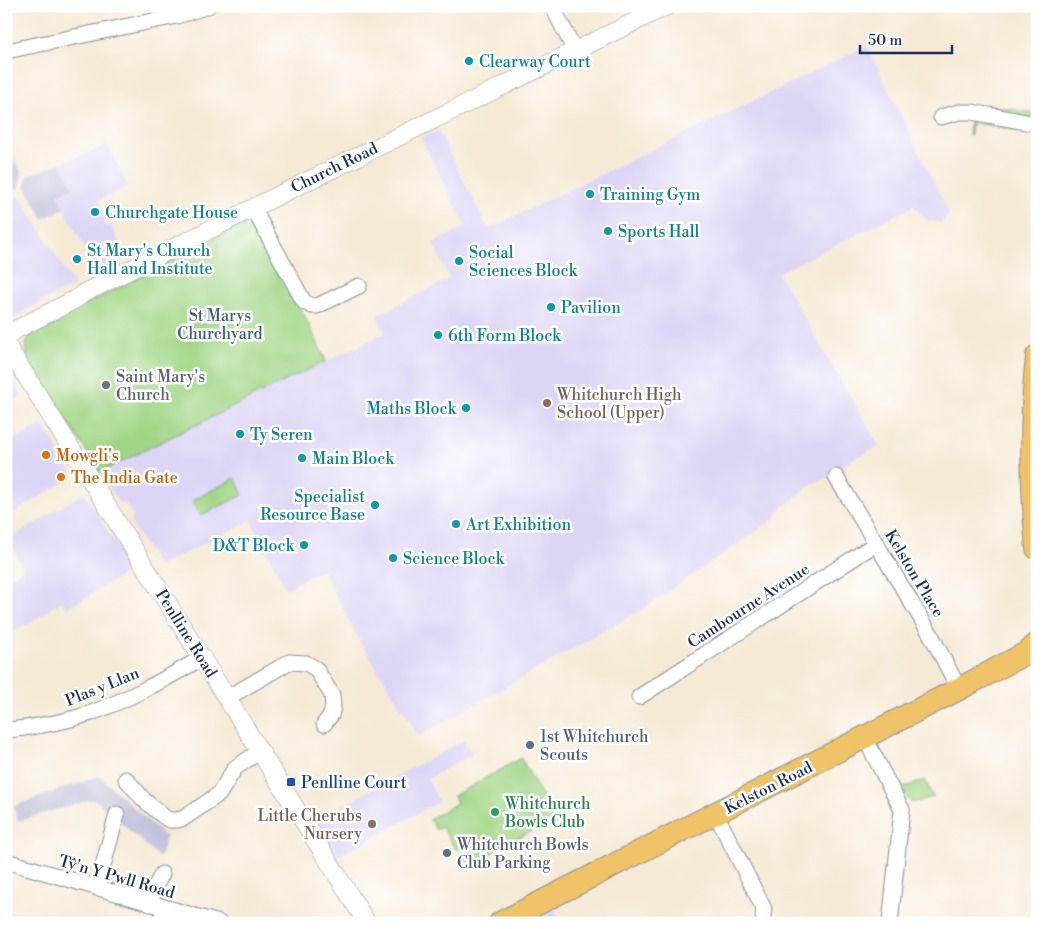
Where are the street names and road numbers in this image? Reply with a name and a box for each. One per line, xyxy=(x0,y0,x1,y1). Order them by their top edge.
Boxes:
street label: Church Road xyxy=(288,138,381,198)
street label: Kelston Place xyxy=(880,526,948,621)
street label: Cambourne Avenue xyxy=(684,559,813,653)
street label: Penlline Road xyxy=(151,586,221,681)
street label: Plas y Llan xyxy=(62,663,143,711)
street label: Kelston Road xyxy=(721,757,816,819)
street label: Tŷ'n Y Pwll Road xyxy=(56,851,177,903)

